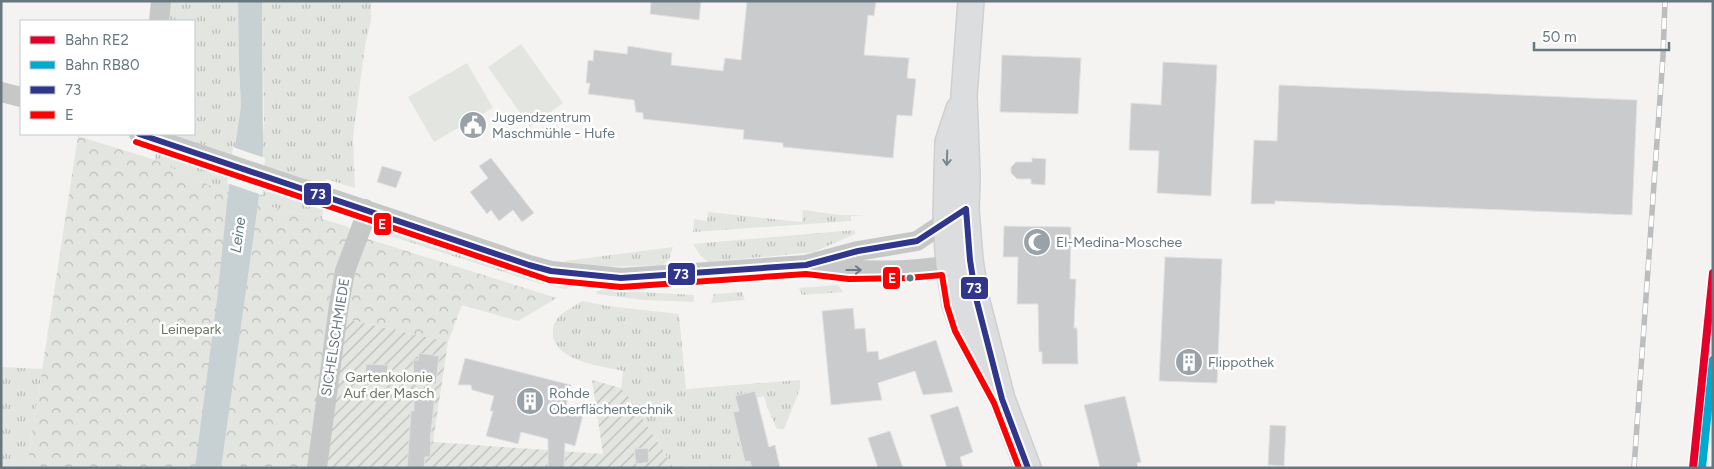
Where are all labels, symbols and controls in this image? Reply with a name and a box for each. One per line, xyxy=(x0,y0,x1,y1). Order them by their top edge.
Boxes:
legend xyxy=(20,20,195,135)
scale bar xyxy=(1534,20,1669,52)
text: 50 m xyxy=(1542,28,1577,46)
text: Bahn RE2 xyxy=(65,31,129,49)
text: Bahn RB80 xyxy=(65,56,140,74)
text: 73 xyxy=(65,81,81,99)
text: E xyxy=(65,106,74,124)
place label: Jugendzentrum Maschmühle - Hufe xyxy=(492,109,615,142)
public building icon: Jugendzentrum Maschmühle - Hufe xyxy=(458,110,488,140)
one-way arrow xyxy=(943,150,952,166)
line badge: 73 xyxy=(303,182,332,206)
text: 73 xyxy=(310,186,326,203)
line badge: E xyxy=(373,212,392,236)
water label: Leine xyxy=(227,216,249,254)
text: E xyxy=(378,216,386,233)
mosque icon: El-Medina-Moschee xyxy=(1022,227,1052,257)
place label: El-Medina-Moschee xyxy=(1056,234,1182,251)
line badge: 73 xyxy=(667,262,696,286)
one-way arrow xyxy=(846,265,862,275)
text: 73 xyxy=(673,266,689,283)
line badge: E xyxy=(882,266,901,290)
text: E xyxy=(888,270,896,287)
unlabelled marker xyxy=(905,273,915,283)
line badge: 73 xyxy=(960,276,989,300)
street label: SICHELSCHMIEDE xyxy=(318,277,353,397)
text: 73 xyxy=(966,280,982,297)
park label: Leinepark xyxy=(161,321,221,338)
building icon: Flippothek xyxy=(1174,347,1204,377)
place label: Flippothek xyxy=(1208,354,1274,371)
park label: Gartenkolonie Auf der Masch xyxy=(344,369,435,402)
place label: Rohde Oberflächentechnik xyxy=(549,385,673,418)
building icon: Rohde Oberflächentechnik xyxy=(515,386,545,416)

